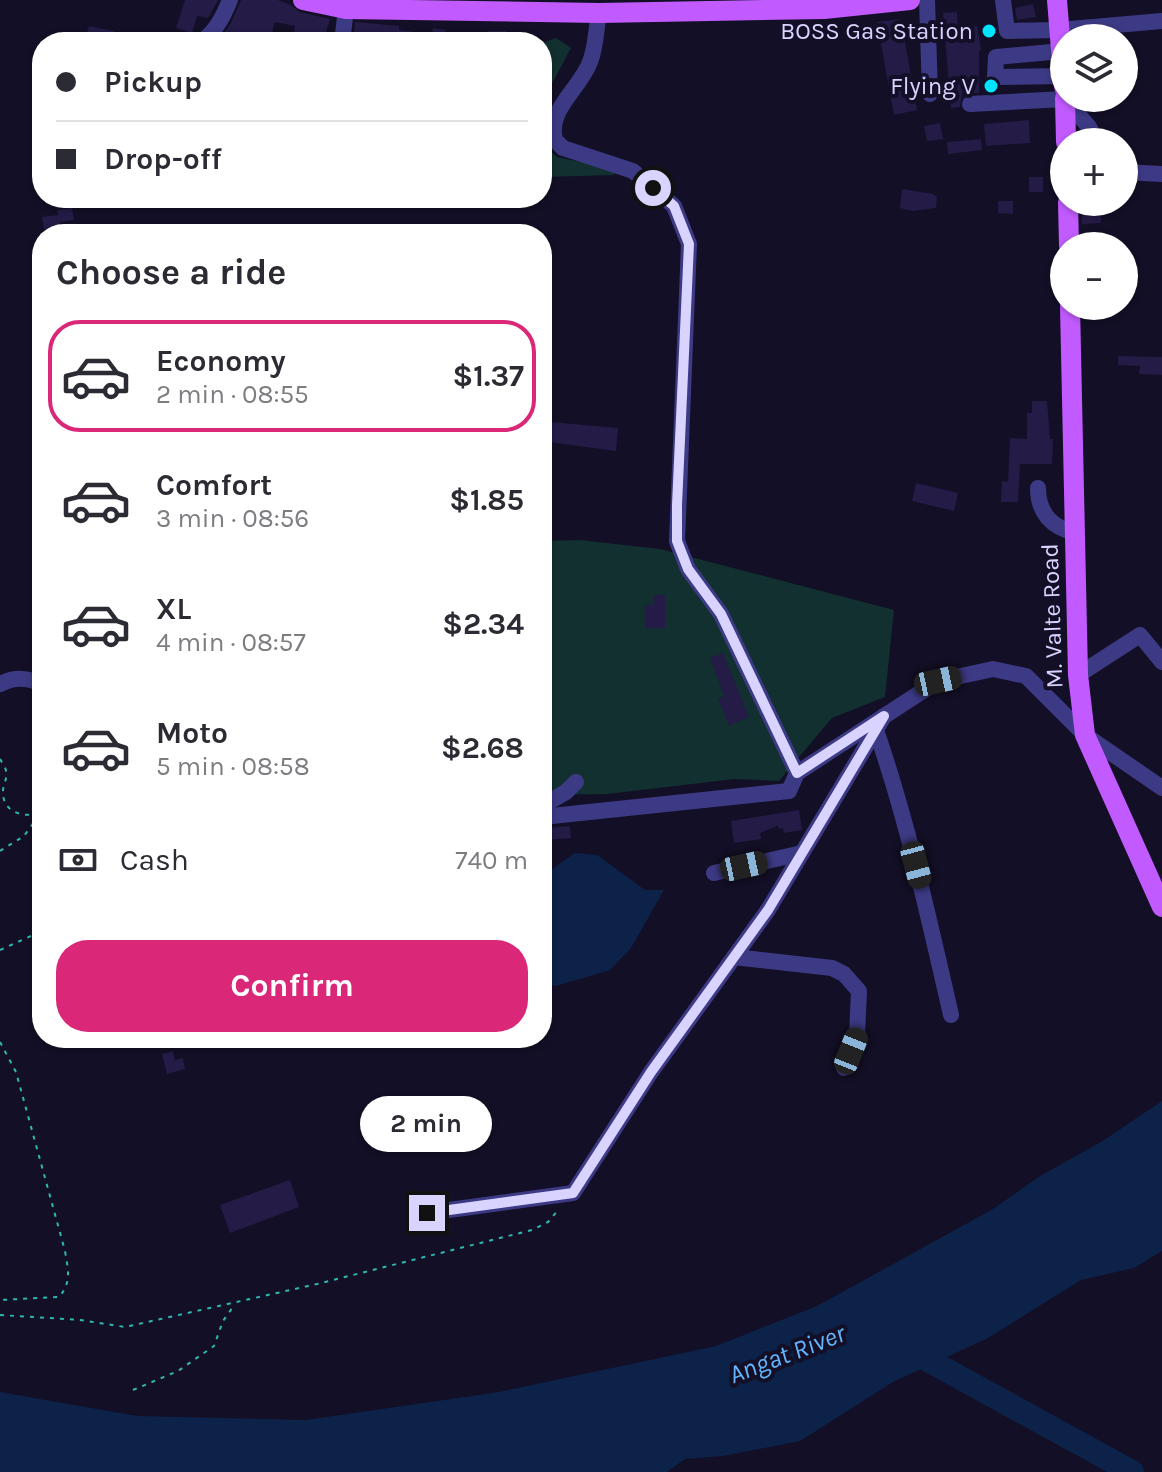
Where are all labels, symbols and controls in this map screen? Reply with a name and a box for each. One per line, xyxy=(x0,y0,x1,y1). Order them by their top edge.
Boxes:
place label: BOSS Gas Station xyxy=(780,17,973,45)
marker: BOSS Gas Station xyxy=(980,22,998,40)
map controls xyxy=(1050,24,1138,320)
button: layers xyxy=(1050,24,1138,112)
text: Pickup xyxy=(104,64,202,100)
place label: Flying V xyxy=(890,72,975,100)
marker: Flying V xyxy=(982,77,1000,95)
button: + xyxy=(1050,128,1138,216)
text: Drop-off xyxy=(104,141,222,177)
route start xyxy=(635,170,671,206)
button: − xyxy=(1050,232,1138,320)
text: Choose a ride xyxy=(56,251,286,293)
icon: car xyxy=(60,340,132,412)
text: Economy xyxy=(156,343,286,379)
text: $1.37 xyxy=(453,358,524,394)
text: 2 min · 08:55 xyxy=(156,379,309,410)
icon: car xyxy=(60,464,132,536)
text: Comfort xyxy=(156,467,272,503)
text: $1.85 xyxy=(449,482,524,518)
text: 3 min · 08:56 xyxy=(156,503,309,534)
street label: M. Valte Road xyxy=(1035,543,1069,689)
icon: car xyxy=(60,588,132,660)
text: XL xyxy=(156,591,191,627)
text: $2.34 xyxy=(442,606,524,642)
text: 4 min · 08:57 xyxy=(156,627,306,658)
car xyxy=(912,664,964,698)
icon: car xyxy=(60,712,132,784)
text: Moto xyxy=(156,715,228,751)
text: $2.68 xyxy=(441,730,524,766)
text: 5 min · 08:58 xyxy=(156,751,310,782)
icon: cash xyxy=(56,838,100,882)
car xyxy=(898,839,934,891)
text: Cash xyxy=(120,842,189,878)
text: 740 m xyxy=(455,845,528,876)
car xyxy=(718,849,770,883)
button: Confirm xyxy=(56,940,528,1032)
car xyxy=(831,1024,871,1078)
callout: 2 min xyxy=(361,1097,493,1153)
text: 2 min xyxy=(390,1108,462,1139)
route end xyxy=(409,1195,445,1231)
water label: Angat River xyxy=(724,1317,851,1390)

